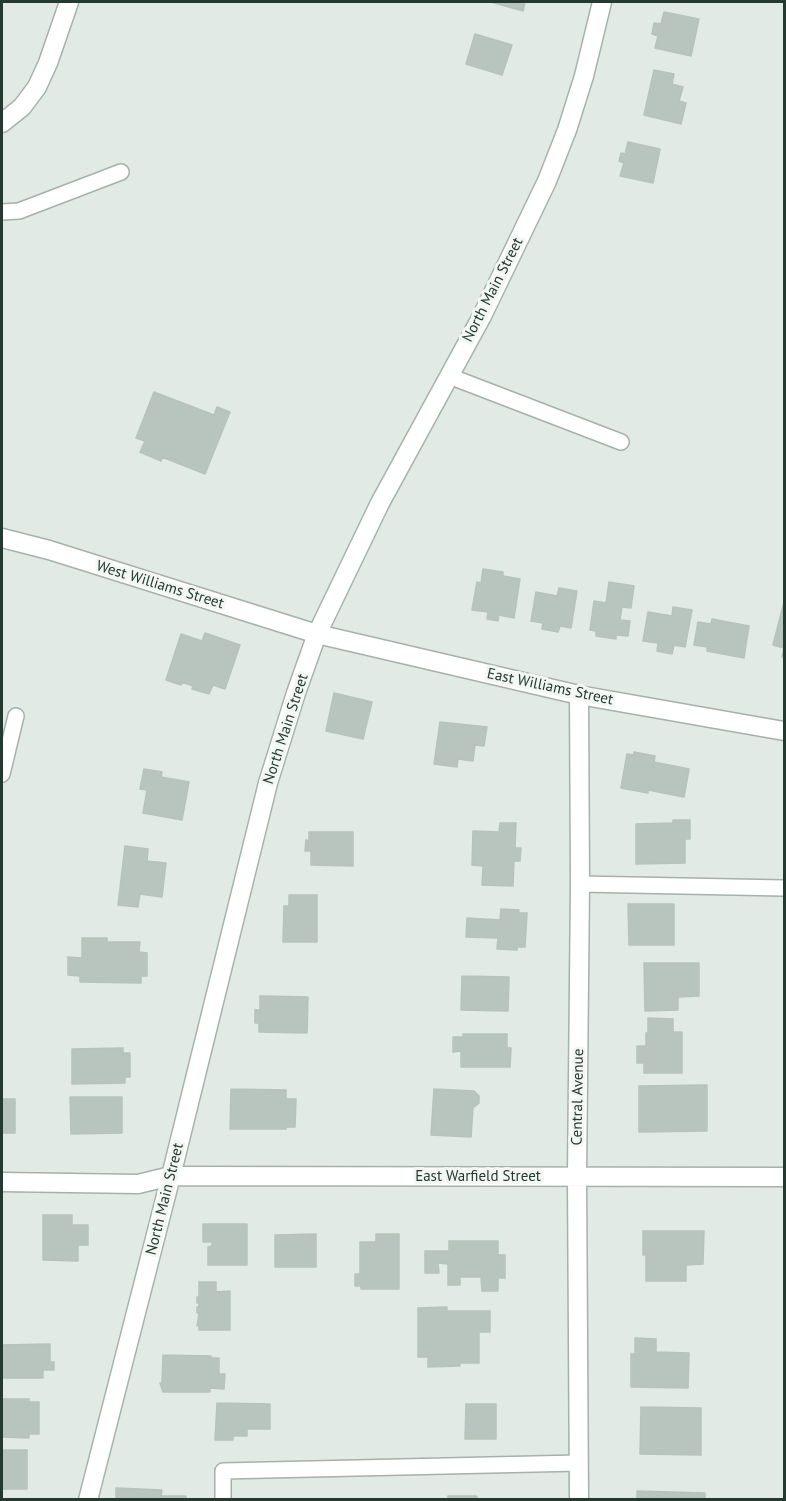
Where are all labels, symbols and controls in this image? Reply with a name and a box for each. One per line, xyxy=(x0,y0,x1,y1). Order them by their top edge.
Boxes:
street label: North Main Street xyxy=(459,235,527,345)
street label: West Williams Street xyxy=(94,557,226,613)
street label: East Williams Street xyxy=(485,665,615,709)
street label: North Main Street xyxy=(260,672,312,786)
street label: Central Avenue xyxy=(568,1048,588,1146)
street label: North Main Street xyxy=(142,1141,188,1257)
street label: East Warfield Street xyxy=(415,1168,541,1186)

